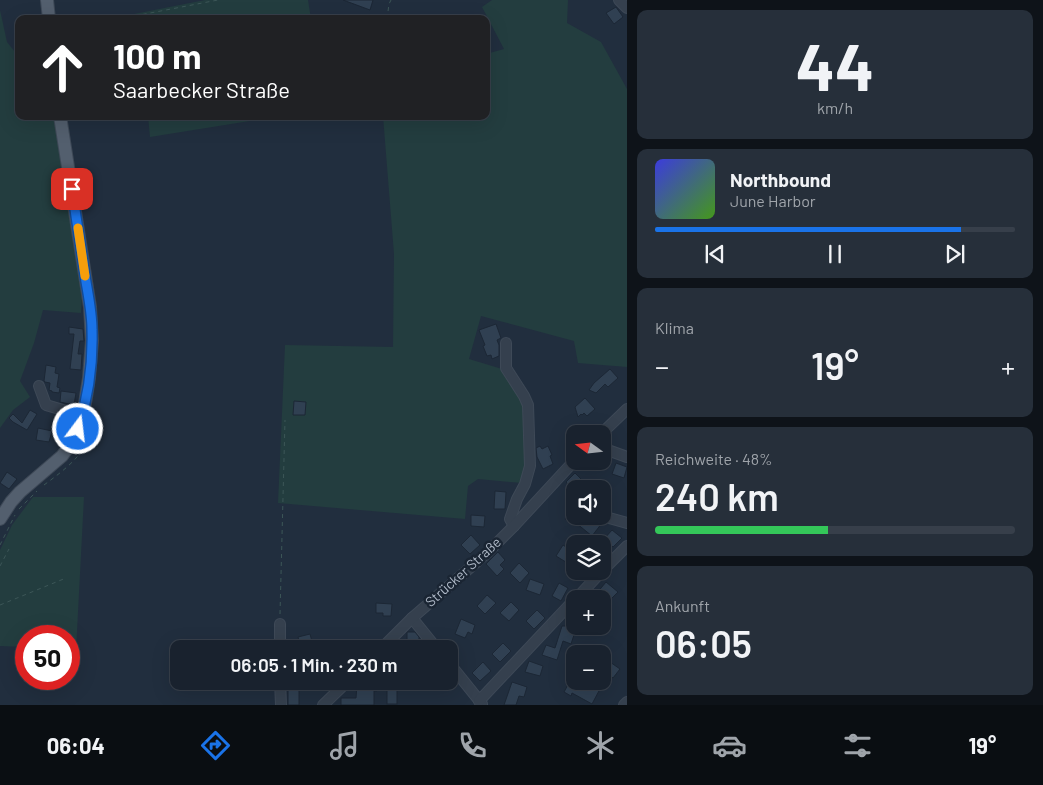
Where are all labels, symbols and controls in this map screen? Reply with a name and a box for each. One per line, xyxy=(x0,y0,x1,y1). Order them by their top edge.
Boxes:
text: 44 xyxy=(796,26,874,104)
text: 100 m xyxy=(113,34,202,76)
icon: ahead xyxy=(30,35,95,100)
text: Saarbecker Straße xyxy=(113,76,290,102)
text: km/h xyxy=(817,98,853,117)
pin xyxy=(51,168,93,210)
text: Northbound xyxy=(730,168,831,191)
icon: arrive xyxy=(58,175,86,203)
text: June Harbor xyxy=(730,191,816,210)
icon: previous xyxy=(701,240,729,268)
icon: pause xyxy=(821,240,849,268)
icon: next xyxy=(941,240,969,268)
text: Klima xyxy=(655,318,694,337)
text: 19° xyxy=(811,342,859,388)
text: − xyxy=(655,349,669,383)
text: + xyxy=(1001,349,1015,383)
position arrow xyxy=(51,402,103,454)
north arrow xyxy=(566,425,611,470)
map controls xyxy=(566,425,611,690)
text: Reichweite · 48% xyxy=(655,449,773,468)
text: 240 km xyxy=(655,473,779,519)
button: sound xyxy=(566,480,611,525)
street label: Strücker Straße xyxy=(421,533,504,610)
button: layers xyxy=(566,535,611,580)
button: + xyxy=(566,590,611,635)
text: Ankunft xyxy=(655,596,710,615)
text: 06:05 xyxy=(655,620,752,666)
speed limit sign: 50 xyxy=(15,625,80,690)
button: − xyxy=(566,645,611,690)
text: 06:05 · 1 Min. · 230 m xyxy=(230,653,398,676)
icon: directions xyxy=(198,728,233,763)
icon: music xyxy=(327,728,362,763)
icon: phone xyxy=(455,728,490,763)
icon: climate xyxy=(583,728,618,763)
icon: car xyxy=(712,728,747,763)
icon: filters xyxy=(840,728,875,763)
text: 06:04 xyxy=(47,732,105,758)
text: 19° xyxy=(969,732,996,758)

